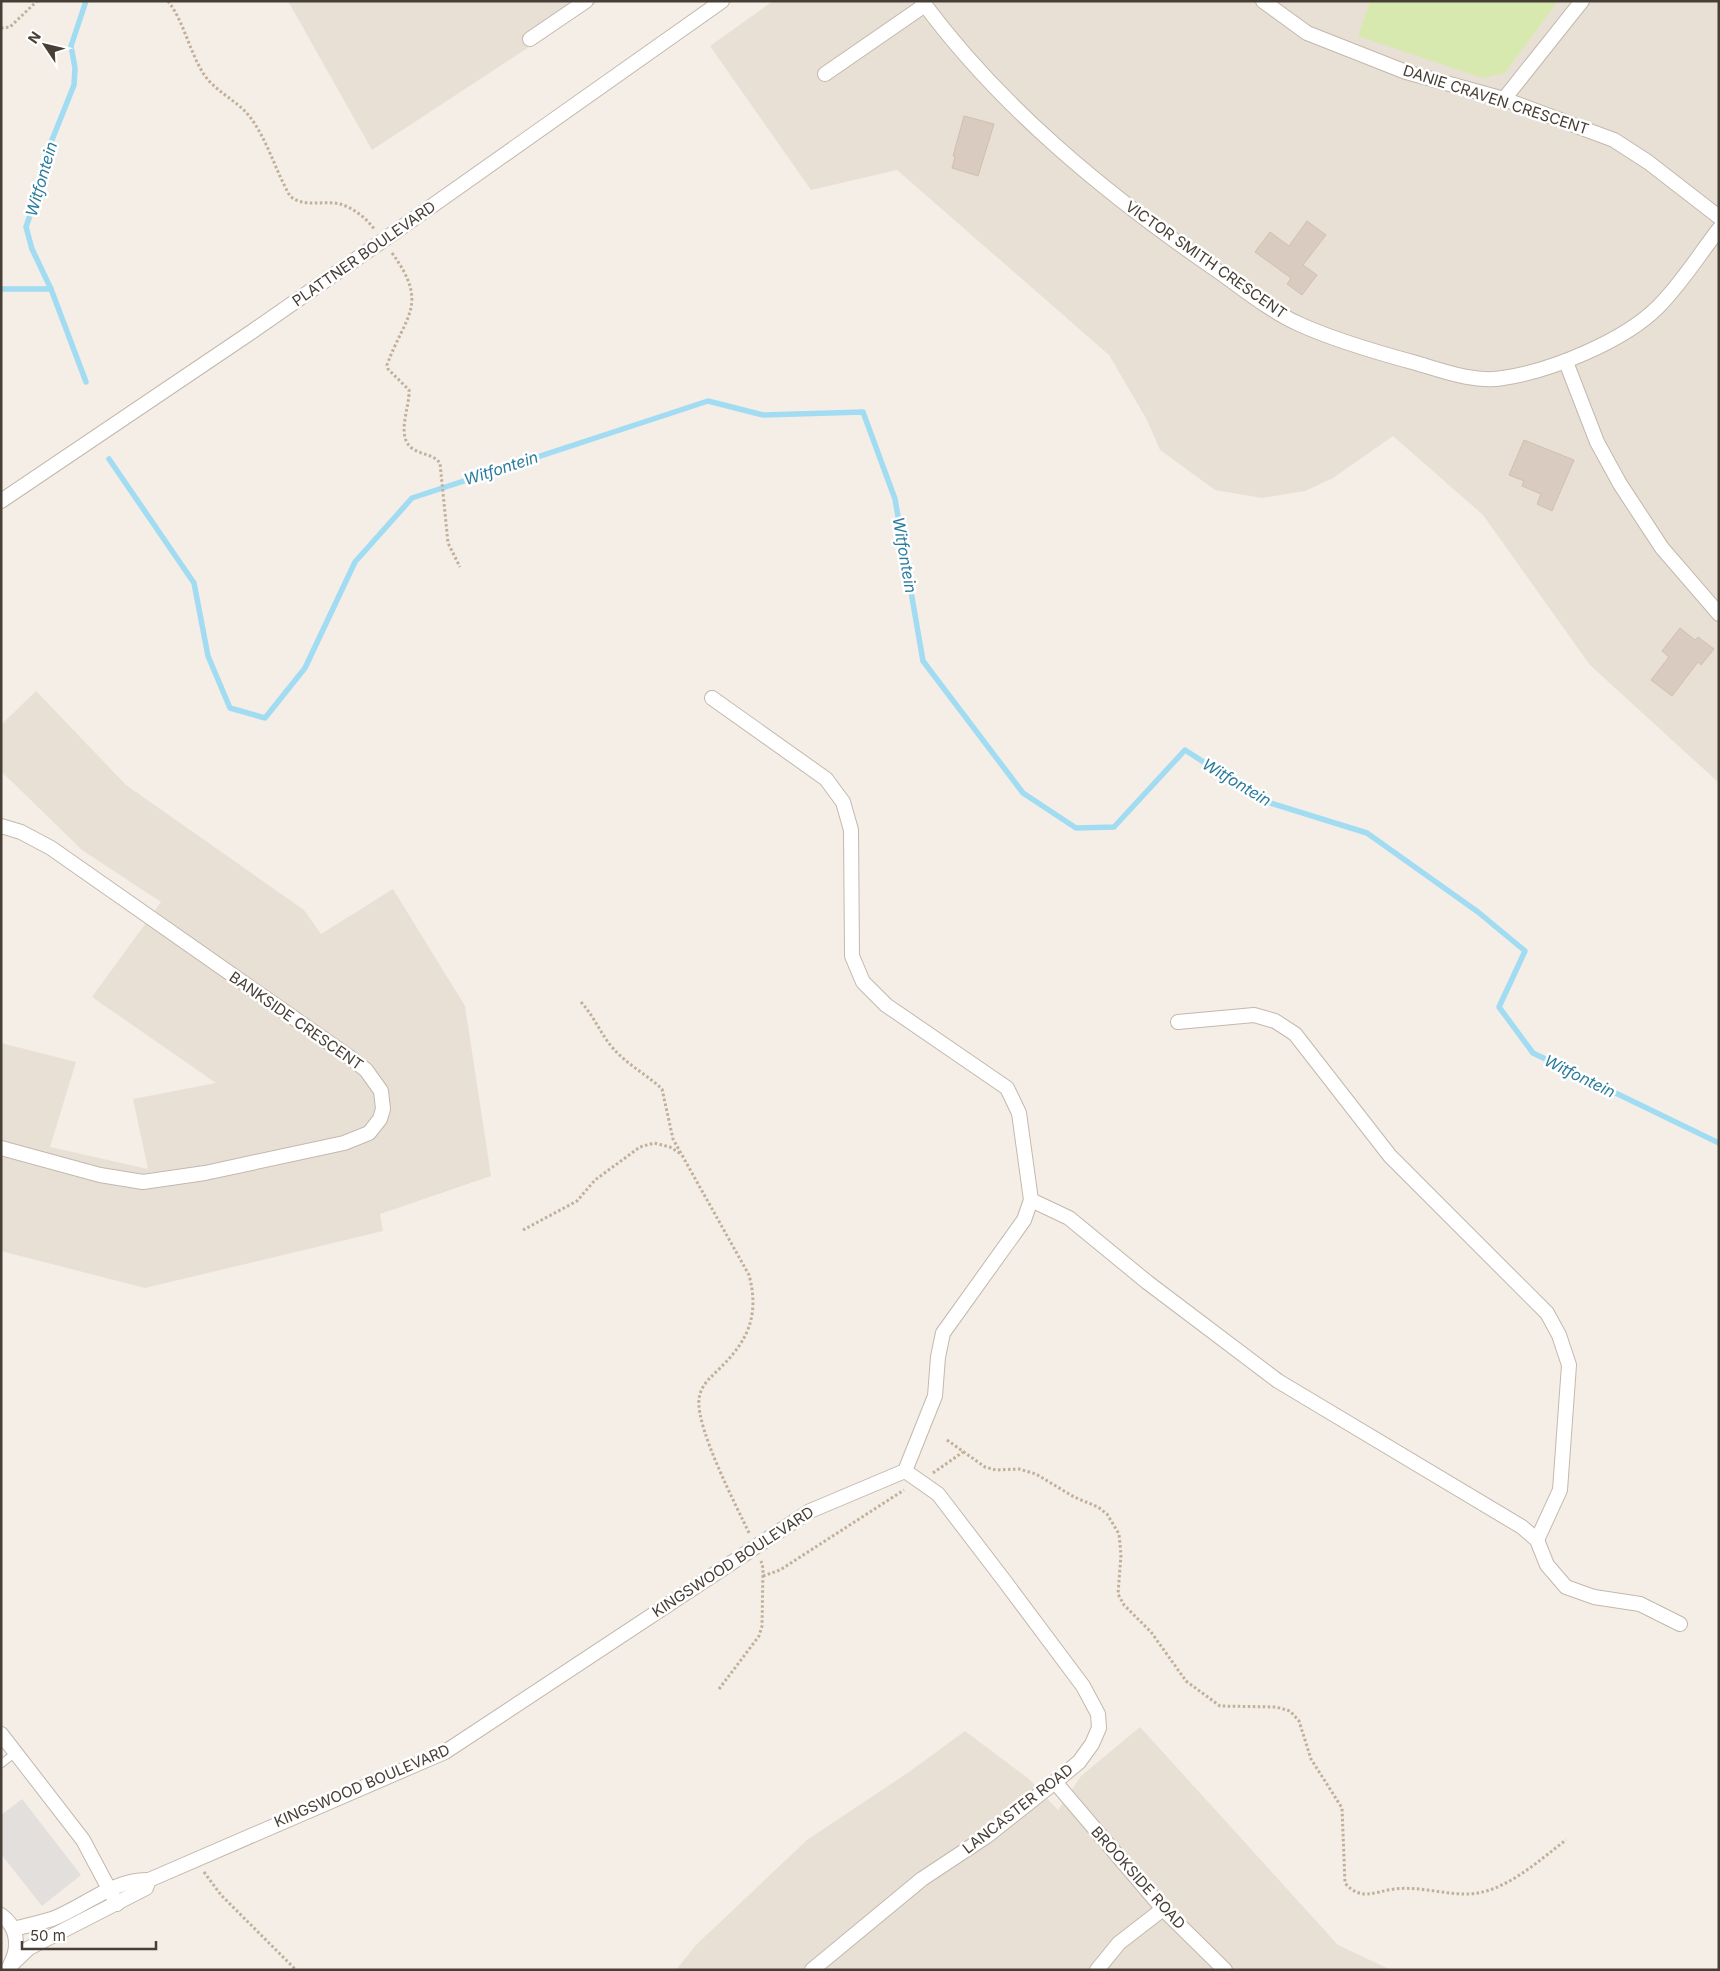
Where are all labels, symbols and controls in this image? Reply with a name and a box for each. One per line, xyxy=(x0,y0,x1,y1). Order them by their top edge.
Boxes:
north arrow xyxy=(20,20,70,70)
text: N xyxy=(24,28,44,47)
street label: DANIE CRAVEN CRESCENT xyxy=(1401,60,1591,139)
water label: Witfontein xyxy=(21,139,61,219)
street label: PLATTNER BOULEVARD xyxy=(288,197,439,310)
street label: VICTOR SMITH CRESCENT xyxy=(1122,197,1291,323)
water label: Witfontein xyxy=(461,447,541,489)
water label: Witfontein xyxy=(888,515,922,595)
water label: Witfontein xyxy=(1199,754,1275,810)
street label: BANKSIDE CRESCENT xyxy=(226,967,367,1074)
water label: Witfontein xyxy=(1541,1050,1619,1102)
street label: KINGSWOOD BOULEVARD xyxy=(648,1502,817,1621)
street label: KINGSWOOD BOULEVARD xyxy=(271,1740,453,1831)
street label: LANCASTER ROAD xyxy=(959,1760,1077,1858)
street label: BROOKSIDE ROAD xyxy=(1087,1822,1190,1933)
scale bar xyxy=(22,1918,156,1950)
text: 50 m xyxy=(30,1926,66,1945)

